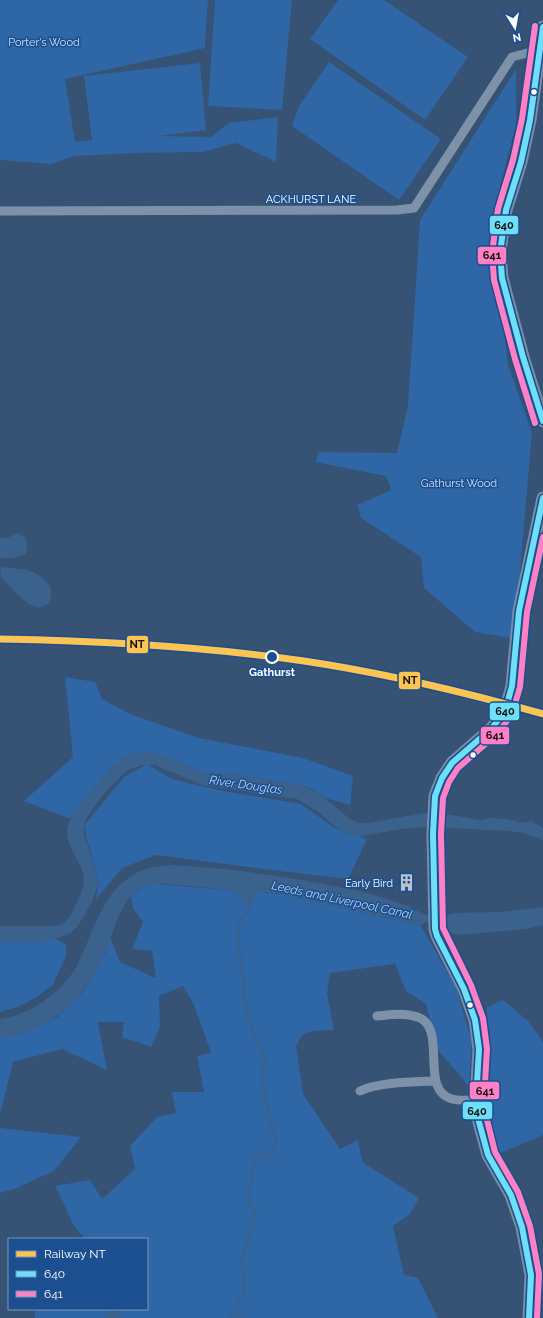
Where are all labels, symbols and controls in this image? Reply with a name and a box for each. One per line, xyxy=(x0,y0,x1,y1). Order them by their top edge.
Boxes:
north arrow xyxy=(495,8,535,48)
text: N xyxy=(511,30,522,45)
park label: Porter's Wood xyxy=(8,36,80,49)
unlabelled marker xyxy=(529,87,539,97)
street label: ACKHURST LANE xyxy=(266,193,356,206)
line badge: 640 xyxy=(489,215,519,235)
text: 640 xyxy=(494,219,514,232)
line badge: 641 xyxy=(477,246,507,265)
text: 641 xyxy=(483,249,502,262)
park label: Gathurst Wood xyxy=(421,477,497,490)
line badge: NT xyxy=(126,635,149,654)
text: NT xyxy=(129,638,145,651)
marker: Gathurst xyxy=(265,650,279,664)
place label: Gathurst xyxy=(249,666,296,679)
line badge: NT xyxy=(398,671,421,690)
text: NT xyxy=(402,674,418,687)
line badge: 640 xyxy=(489,702,520,721)
text: 640 xyxy=(495,705,515,718)
line badge: 641 xyxy=(480,726,510,745)
text: 641 xyxy=(486,729,505,742)
unlabelled marker xyxy=(468,750,478,760)
water label: River Douglas xyxy=(208,773,284,797)
building icon: Early Bird xyxy=(396,873,416,893)
place label: Early Bird xyxy=(345,877,393,890)
water label: Leeds and Liverpool Canal xyxy=(270,878,414,922)
unlabelled marker xyxy=(465,1000,475,1010)
line badge: 641 xyxy=(469,1081,500,1100)
text: 641 xyxy=(476,1085,495,1098)
line badge: 640 xyxy=(462,1101,493,1120)
text: 640 xyxy=(467,1105,487,1118)
legend xyxy=(8,1238,148,1310)
text: Railway NT xyxy=(44,1247,106,1261)
text: 640 xyxy=(44,1267,65,1281)
text: 641 xyxy=(44,1287,63,1301)

